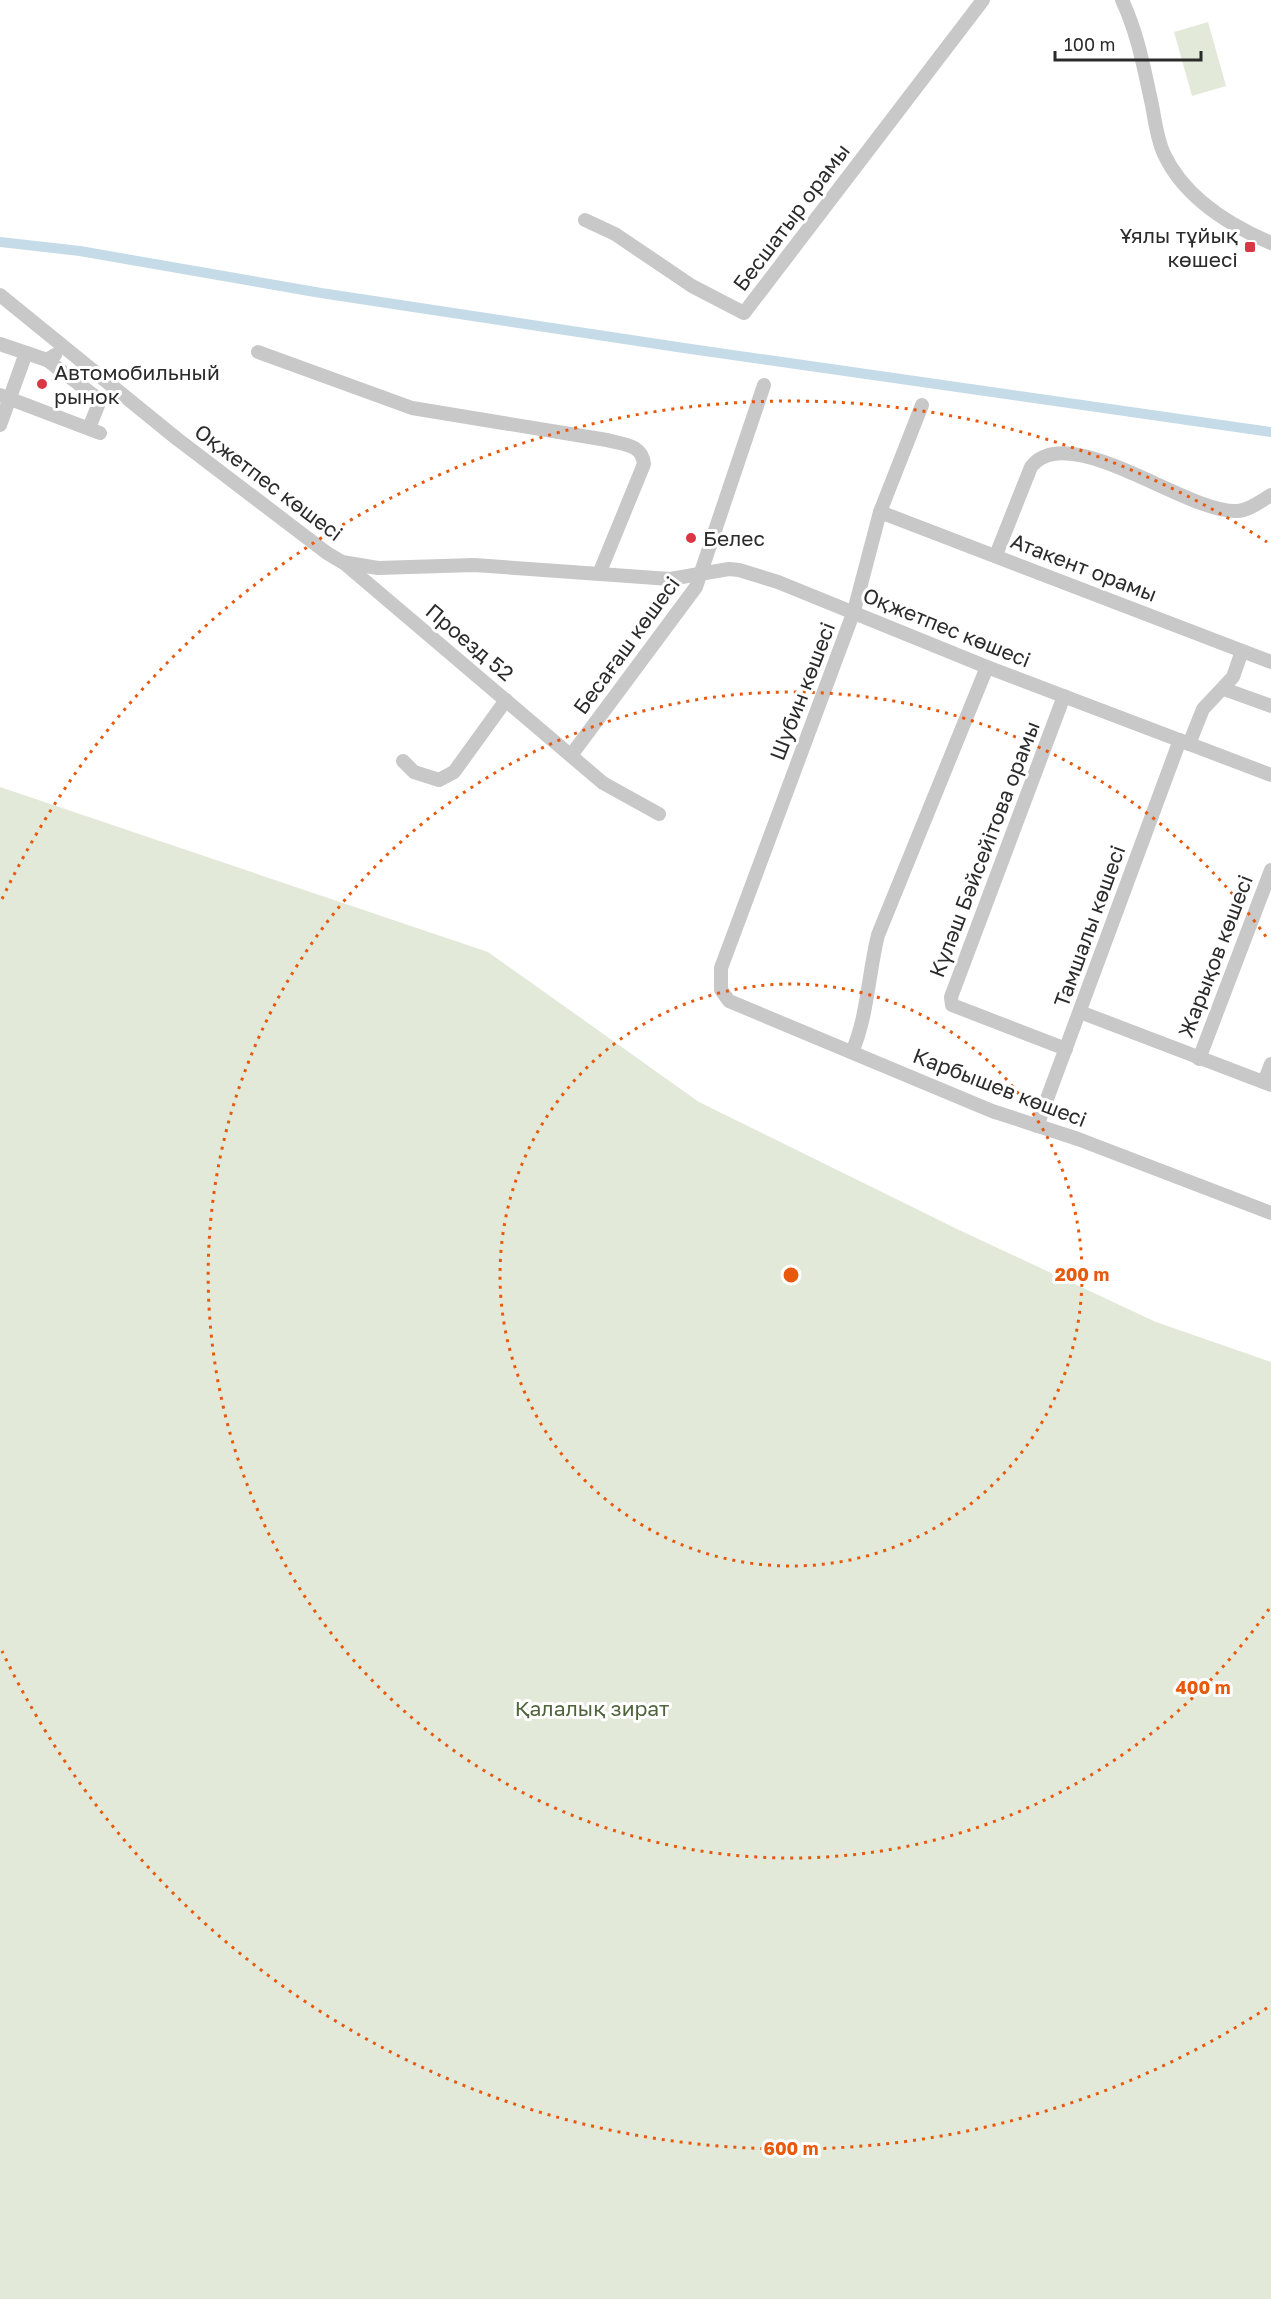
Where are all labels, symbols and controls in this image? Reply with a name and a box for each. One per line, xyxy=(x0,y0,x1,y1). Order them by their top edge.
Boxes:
scale bar xyxy=(1055,24,1200,62)
text: 100 m xyxy=(1064,33,1115,55)
street label: Бесшатыр орамы xyxy=(727,138,855,296)
place label: Ұялы тұйық көшесі xyxy=(1119,222,1238,272)
marker: Ұялы тұйық көшесі xyxy=(1243,240,1257,254)
place label: Автомобильный рынок xyxy=(54,359,220,409)
marker: Автомобильный рынок xyxy=(35,377,49,391)
street label: Оқжетпес көшесі xyxy=(190,418,348,546)
place label: Белес xyxy=(703,525,765,551)
street label: Атакент орамы xyxy=(1007,527,1161,607)
marker: Белес xyxy=(684,531,698,545)
street label: Бесағаш көшесі xyxy=(567,571,685,719)
street label: Оқжетпес көшесі xyxy=(859,581,1035,673)
street label: Проезд 52 xyxy=(421,598,519,686)
street label: Шубин көшесі xyxy=(764,618,840,764)
street label: Күләш Бәйсейітова орамы xyxy=(923,717,1045,981)
street label: Тамшалы көшесі xyxy=(1048,842,1130,1010)
street label: Жарықов көшесі xyxy=(1172,871,1258,1041)
street label: Карбышев көшесі xyxy=(909,1042,1091,1132)
text: 200 m xyxy=(1055,1263,1109,1285)
centre of rings xyxy=(781,1265,801,1285)
text: 400 m xyxy=(1176,1676,1230,1698)
park label: Қалалық зират xyxy=(515,1695,669,1721)
text: 600 m xyxy=(763,2137,819,2159)

